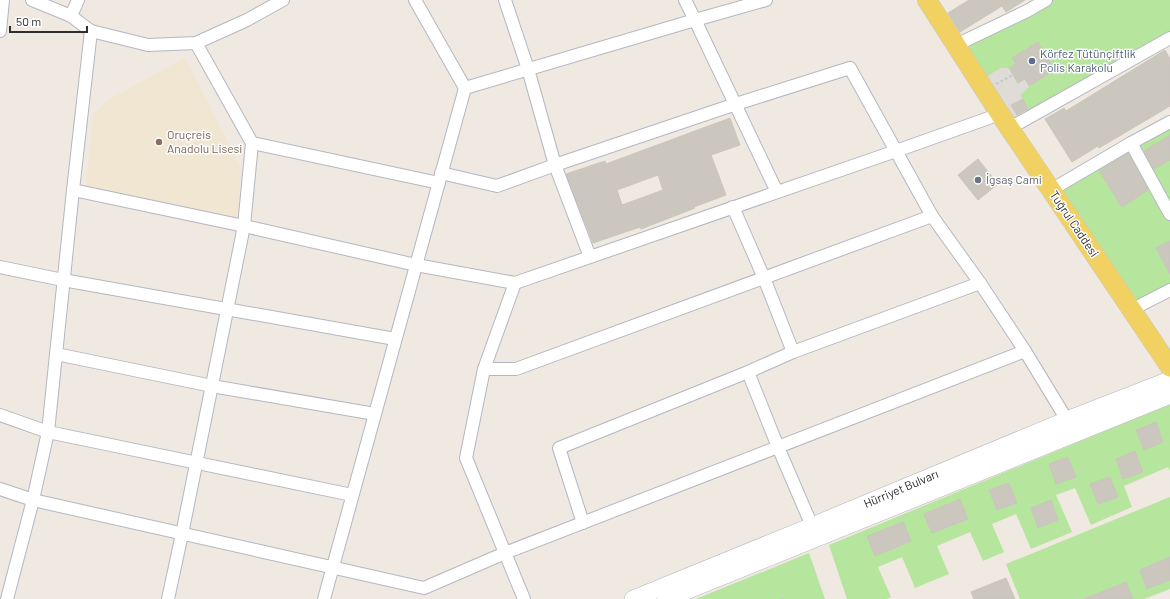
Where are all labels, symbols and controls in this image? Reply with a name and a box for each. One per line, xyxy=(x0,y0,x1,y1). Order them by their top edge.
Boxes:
scale bar xyxy=(10,8,87,34)
text: 50 m xyxy=(16,14,41,28)
place label: Körfez Tütünçiftlik Polis Karakolu xyxy=(1040,46,1136,74)
marker: Körfez Tütünçiftlik Polis Karakolu xyxy=(1027,56,1037,66)
place label: Oruçreis Anadolu Lisesi xyxy=(167,127,242,155)
marker: Oruçreis Anadolu Lisesi xyxy=(154,137,164,147)
place label: İgsaş Cami xyxy=(986,172,1042,186)
marker: İgsaş Cami xyxy=(973,175,983,185)
street label: Tuğrul Caddesi xyxy=(1048,188,1102,259)
street label: Hürriyet Bulvarı xyxy=(861,466,940,510)

